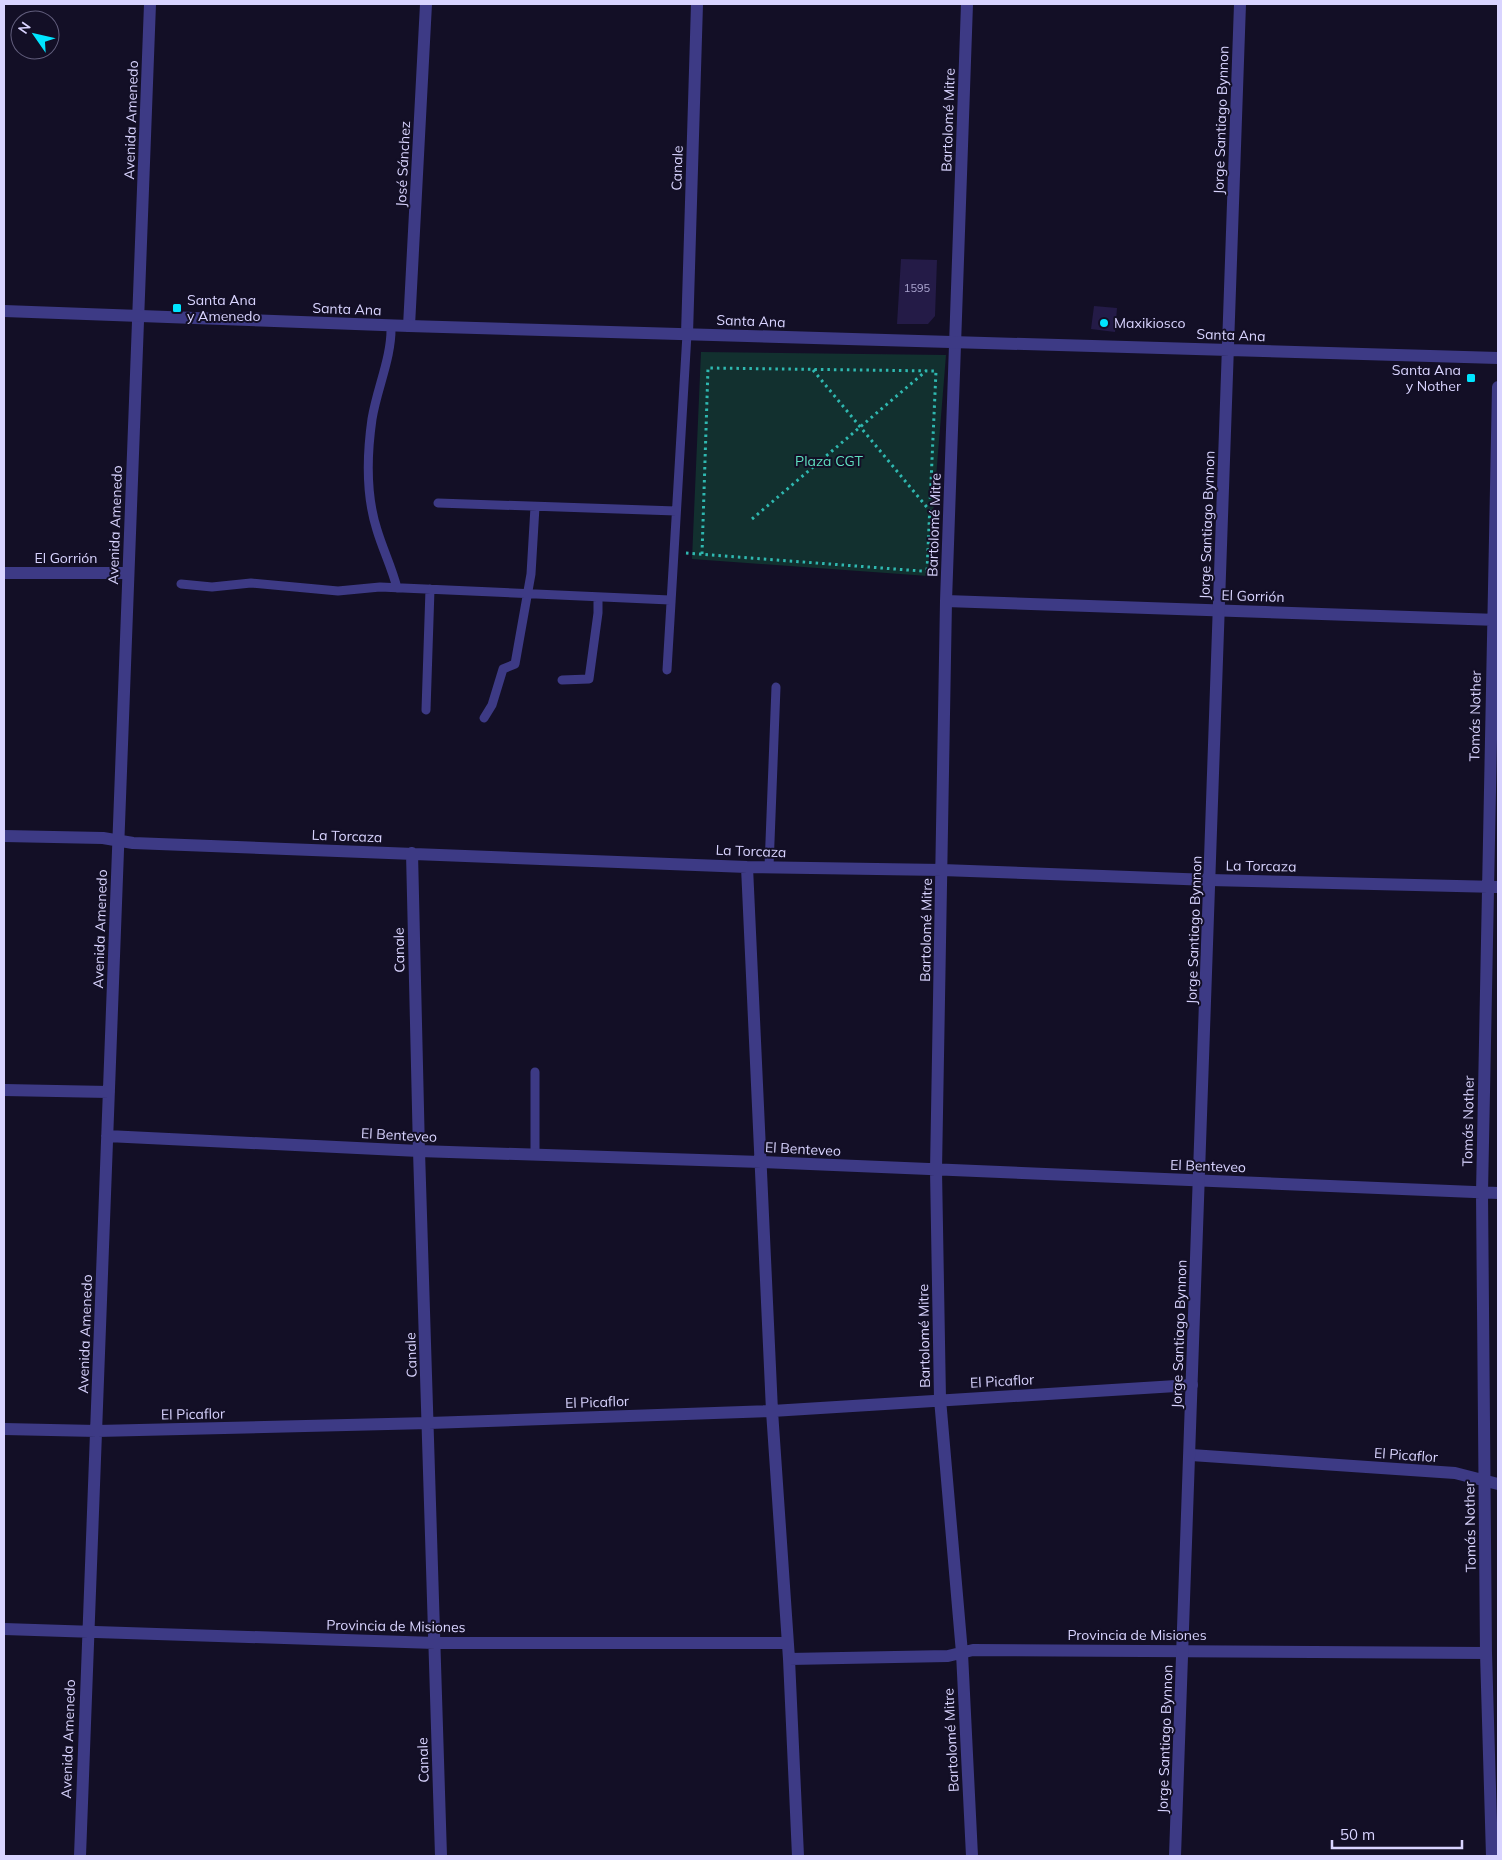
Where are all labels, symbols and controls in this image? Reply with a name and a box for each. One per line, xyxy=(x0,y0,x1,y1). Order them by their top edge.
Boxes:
north arrow xyxy=(10,10,60,60)
text: N xyxy=(14,18,35,37)
street label: Jorge Santiago Bynnon xyxy=(1209,45,1233,195)
street label: Avenida Amenedo xyxy=(120,60,142,180)
street label: Bartolomé Mitre xyxy=(937,68,959,172)
street label: José Sánchez xyxy=(392,121,414,207)
street label: Canale xyxy=(667,145,687,191)
house number: 1595 xyxy=(904,281,931,295)
place label: Santa Ana y Amenedo xyxy=(187,291,261,325)
street label: Santa Ana xyxy=(312,299,382,319)
marker: Santa Ana y Amenedo xyxy=(171,302,183,314)
street label: Santa Ana xyxy=(716,311,786,331)
place label: Maxikiosco xyxy=(1114,314,1186,332)
marker: Maxikiosco xyxy=(1098,317,1110,329)
street label: Santa Ana xyxy=(1196,325,1266,345)
place label: Santa Ana y Nother xyxy=(1392,361,1462,395)
marker: Santa Ana y Nother xyxy=(1465,372,1477,384)
street label: Jorge Santiago Bynnon xyxy=(1195,450,1219,600)
park label: Plaza CGT xyxy=(795,452,863,470)
street label: Avenida Amenedo xyxy=(104,465,126,585)
street label: Bartolomé Mitre xyxy=(923,473,945,577)
street label: El Gorrión xyxy=(34,549,98,567)
street label: El Gorrión xyxy=(1221,586,1285,606)
street label: Tomás Nother xyxy=(1465,670,1485,762)
street label: La Torcaza xyxy=(311,826,383,846)
street label: La Torcaza xyxy=(715,841,787,861)
street label: Jorge Santiago Bynnon xyxy=(1182,855,1206,1005)
street label: La Torcaza xyxy=(1225,856,1297,876)
street label: Avenida Amenedo xyxy=(89,869,111,989)
street label: Bartolomé Mitre xyxy=(916,878,936,982)
street label: Canale xyxy=(390,927,408,973)
street label: Tomás Nother xyxy=(1458,1075,1478,1167)
street label: El Benteveo xyxy=(361,1124,437,1146)
street label: El Benteveo xyxy=(765,1138,841,1160)
street label: El Benteveo xyxy=(1170,1156,1246,1176)
street label: Jorge Santiago Bynnon xyxy=(1167,1259,1191,1409)
street label: Avenida Amenedo xyxy=(74,1274,96,1394)
street label: Bartolomé Mitre xyxy=(914,1284,934,1388)
street label: Canale xyxy=(401,1332,421,1378)
street label: El Picaflor xyxy=(970,1370,1035,1392)
street label: El Picaflor xyxy=(565,1392,630,1412)
street label: El Picaflor xyxy=(161,1404,226,1424)
street label: El Picaflor xyxy=(1373,1444,1440,1466)
street label: Tomás Nother xyxy=(1460,1481,1480,1573)
street label: Provincia de Misiones xyxy=(326,1616,466,1636)
street label: Provincia de Misiones xyxy=(1067,1626,1207,1644)
street label: Jorge Santiago Bynnon xyxy=(1153,1664,1177,1814)
street label: Avenida Amenedo xyxy=(57,1679,79,1799)
street label: Bartolomé Mitre xyxy=(939,1688,963,1792)
street label: Canale xyxy=(413,1737,433,1783)
scale bar xyxy=(1332,1818,1462,1850)
text: 50 m xyxy=(1340,1825,1375,1844)

